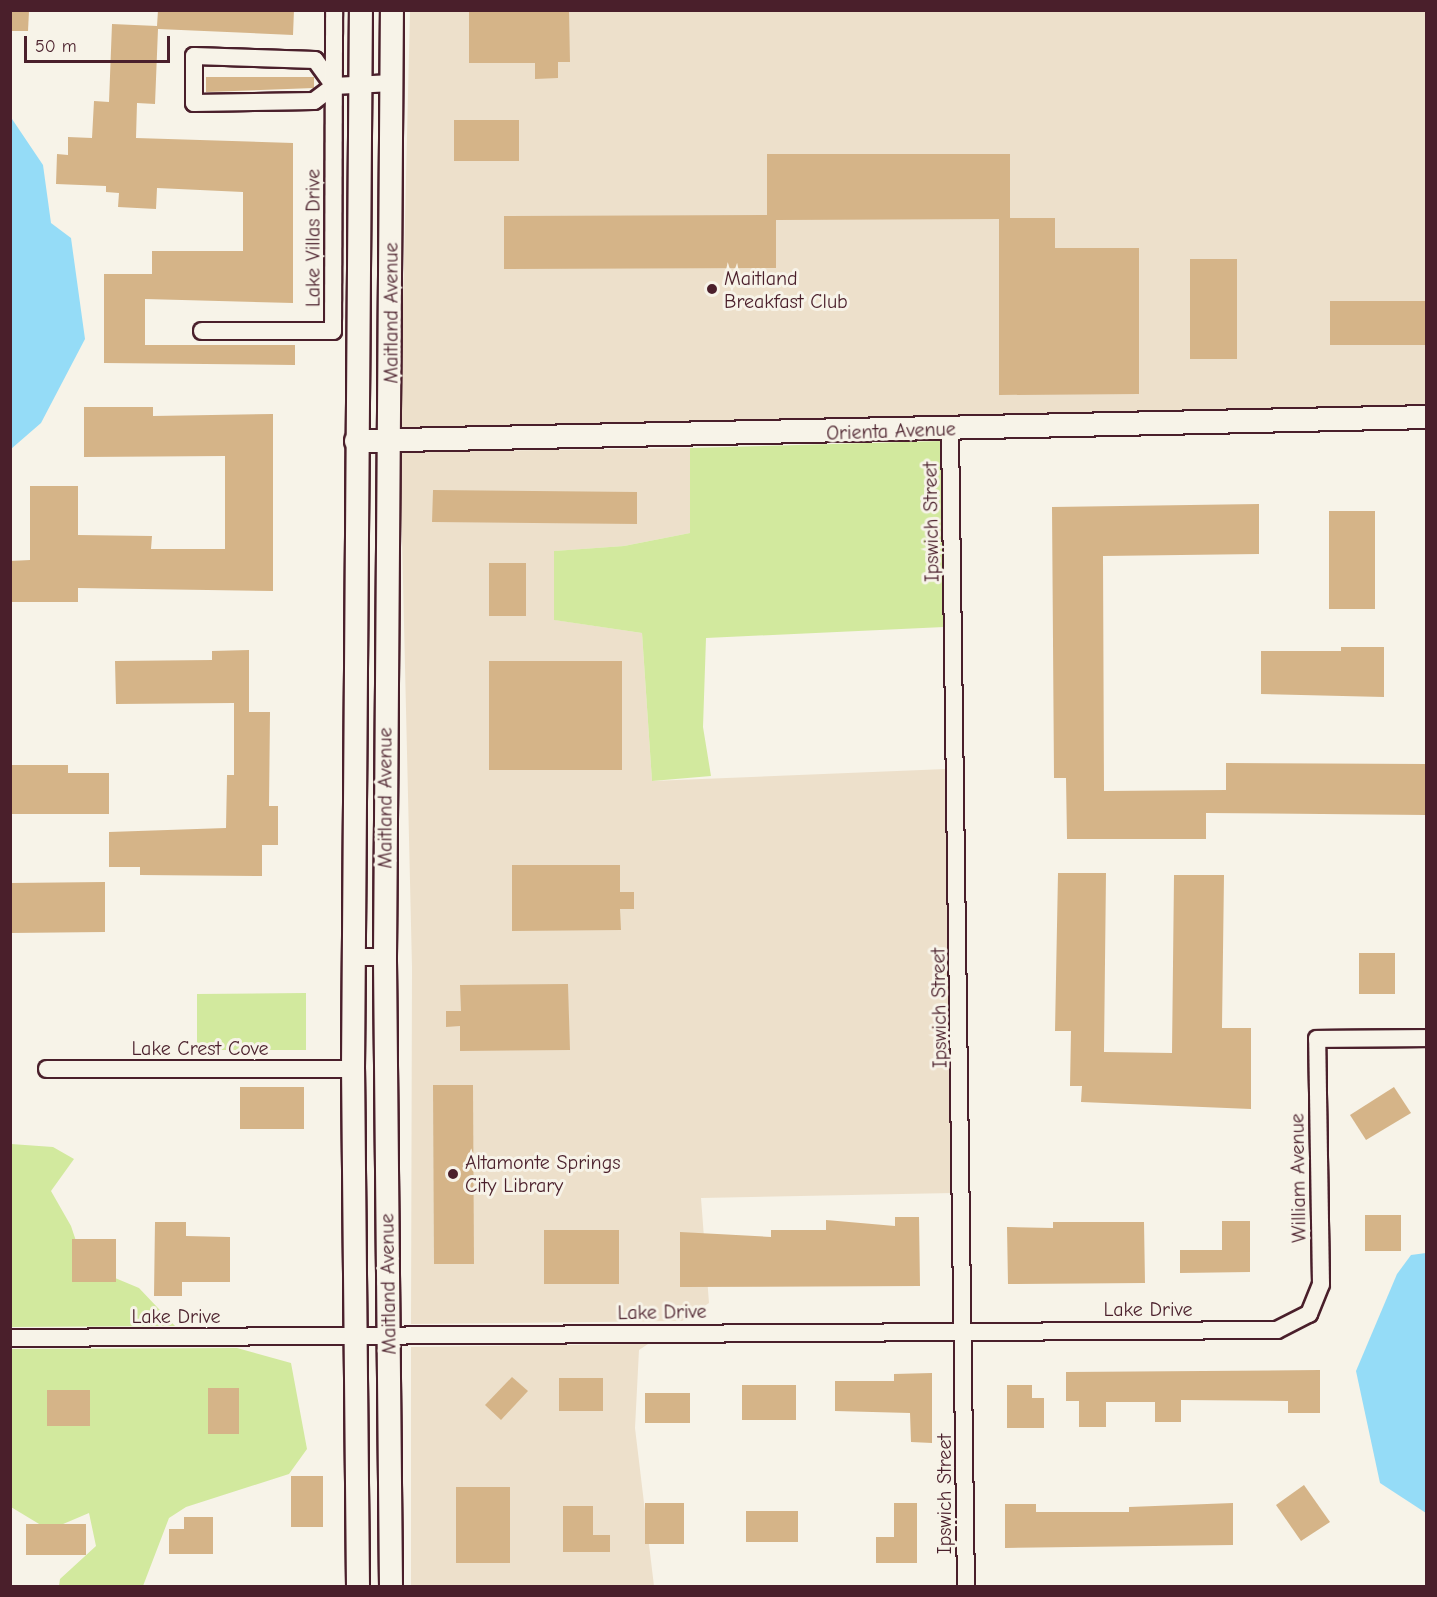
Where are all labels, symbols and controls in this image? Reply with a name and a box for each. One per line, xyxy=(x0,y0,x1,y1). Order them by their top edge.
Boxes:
scale bar xyxy=(27,24,172,62)
text: 50 m xyxy=(35,36,77,57)
street label: Lake Villas Drive xyxy=(301,169,325,307)
street label: Maitland Avenue xyxy=(379,242,403,384)
place label: Maitland Breakfast Club xyxy=(724,266,848,313)
marker: Maitland Breakfast Club xyxy=(705,282,719,296)
street label: Orienta Avenue xyxy=(826,417,956,445)
street label: Ipswich Street xyxy=(918,462,944,582)
street label: Maitland Avenue xyxy=(373,727,397,869)
street label: Ipswich Street xyxy=(926,948,952,1068)
street label: Lake Crest Cove xyxy=(131,1036,269,1060)
street label: William Avenue xyxy=(1285,1113,1311,1243)
place label: Altamonte Springs City Library xyxy=(465,1150,621,1197)
marker: Altamonte Springs City Library xyxy=(446,1167,460,1181)
street label: Maitland Avenue xyxy=(375,1213,401,1355)
street label: Lake Drive xyxy=(1104,1297,1192,1321)
street label: Lake Drive xyxy=(617,1299,707,1325)
street label: Lake Drive xyxy=(132,1304,220,1328)
street label: Ipswich Street xyxy=(932,1434,956,1554)

